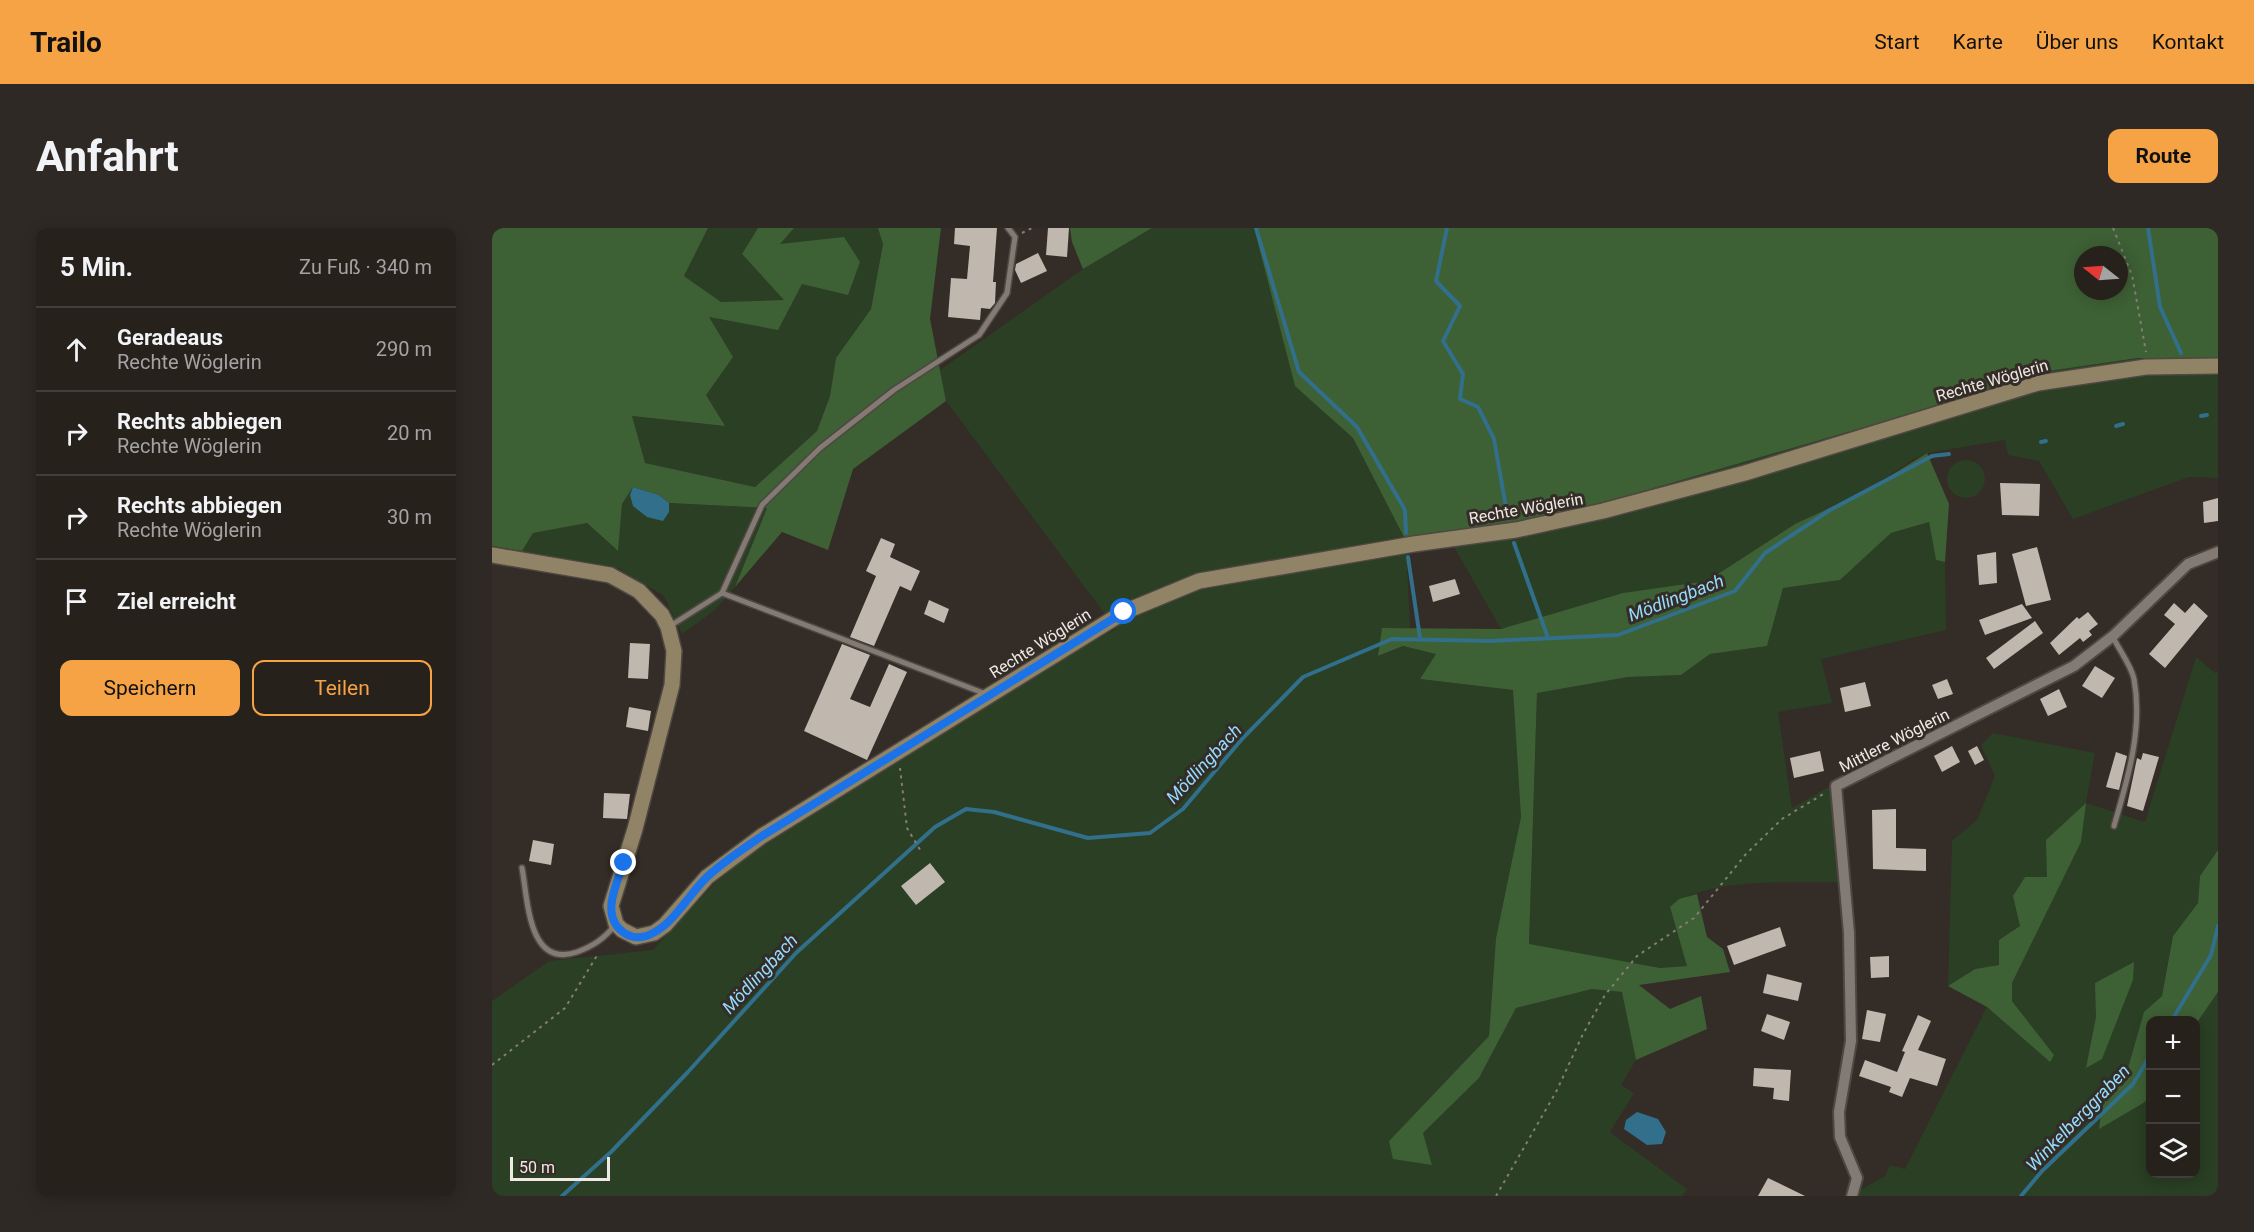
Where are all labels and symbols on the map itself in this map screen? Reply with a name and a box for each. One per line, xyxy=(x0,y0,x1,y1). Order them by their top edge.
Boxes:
north arrow xyxy=(2074,246,2128,300)
street label: Rechte Wöglerin xyxy=(1934,355,2050,406)
street label: Rechte Wöglerin xyxy=(1467,489,1585,528)
water label: Mödlingbach xyxy=(1625,570,1727,625)
route start xyxy=(1110,598,1136,624)
street label: Rechte Wöglerin xyxy=(986,605,1094,682)
street label: Mittlere Wöglerin xyxy=(1836,705,1952,776)
water label: Mödlingbach xyxy=(1161,720,1246,808)
route end xyxy=(610,849,636,875)
water label: Mödlingbach xyxy=(717,930,802,1018)
water label: Winkelberggraben xyxy=(2022,1060,2134,1175)
scale bar xyxy=(510,1154,610,1182)

